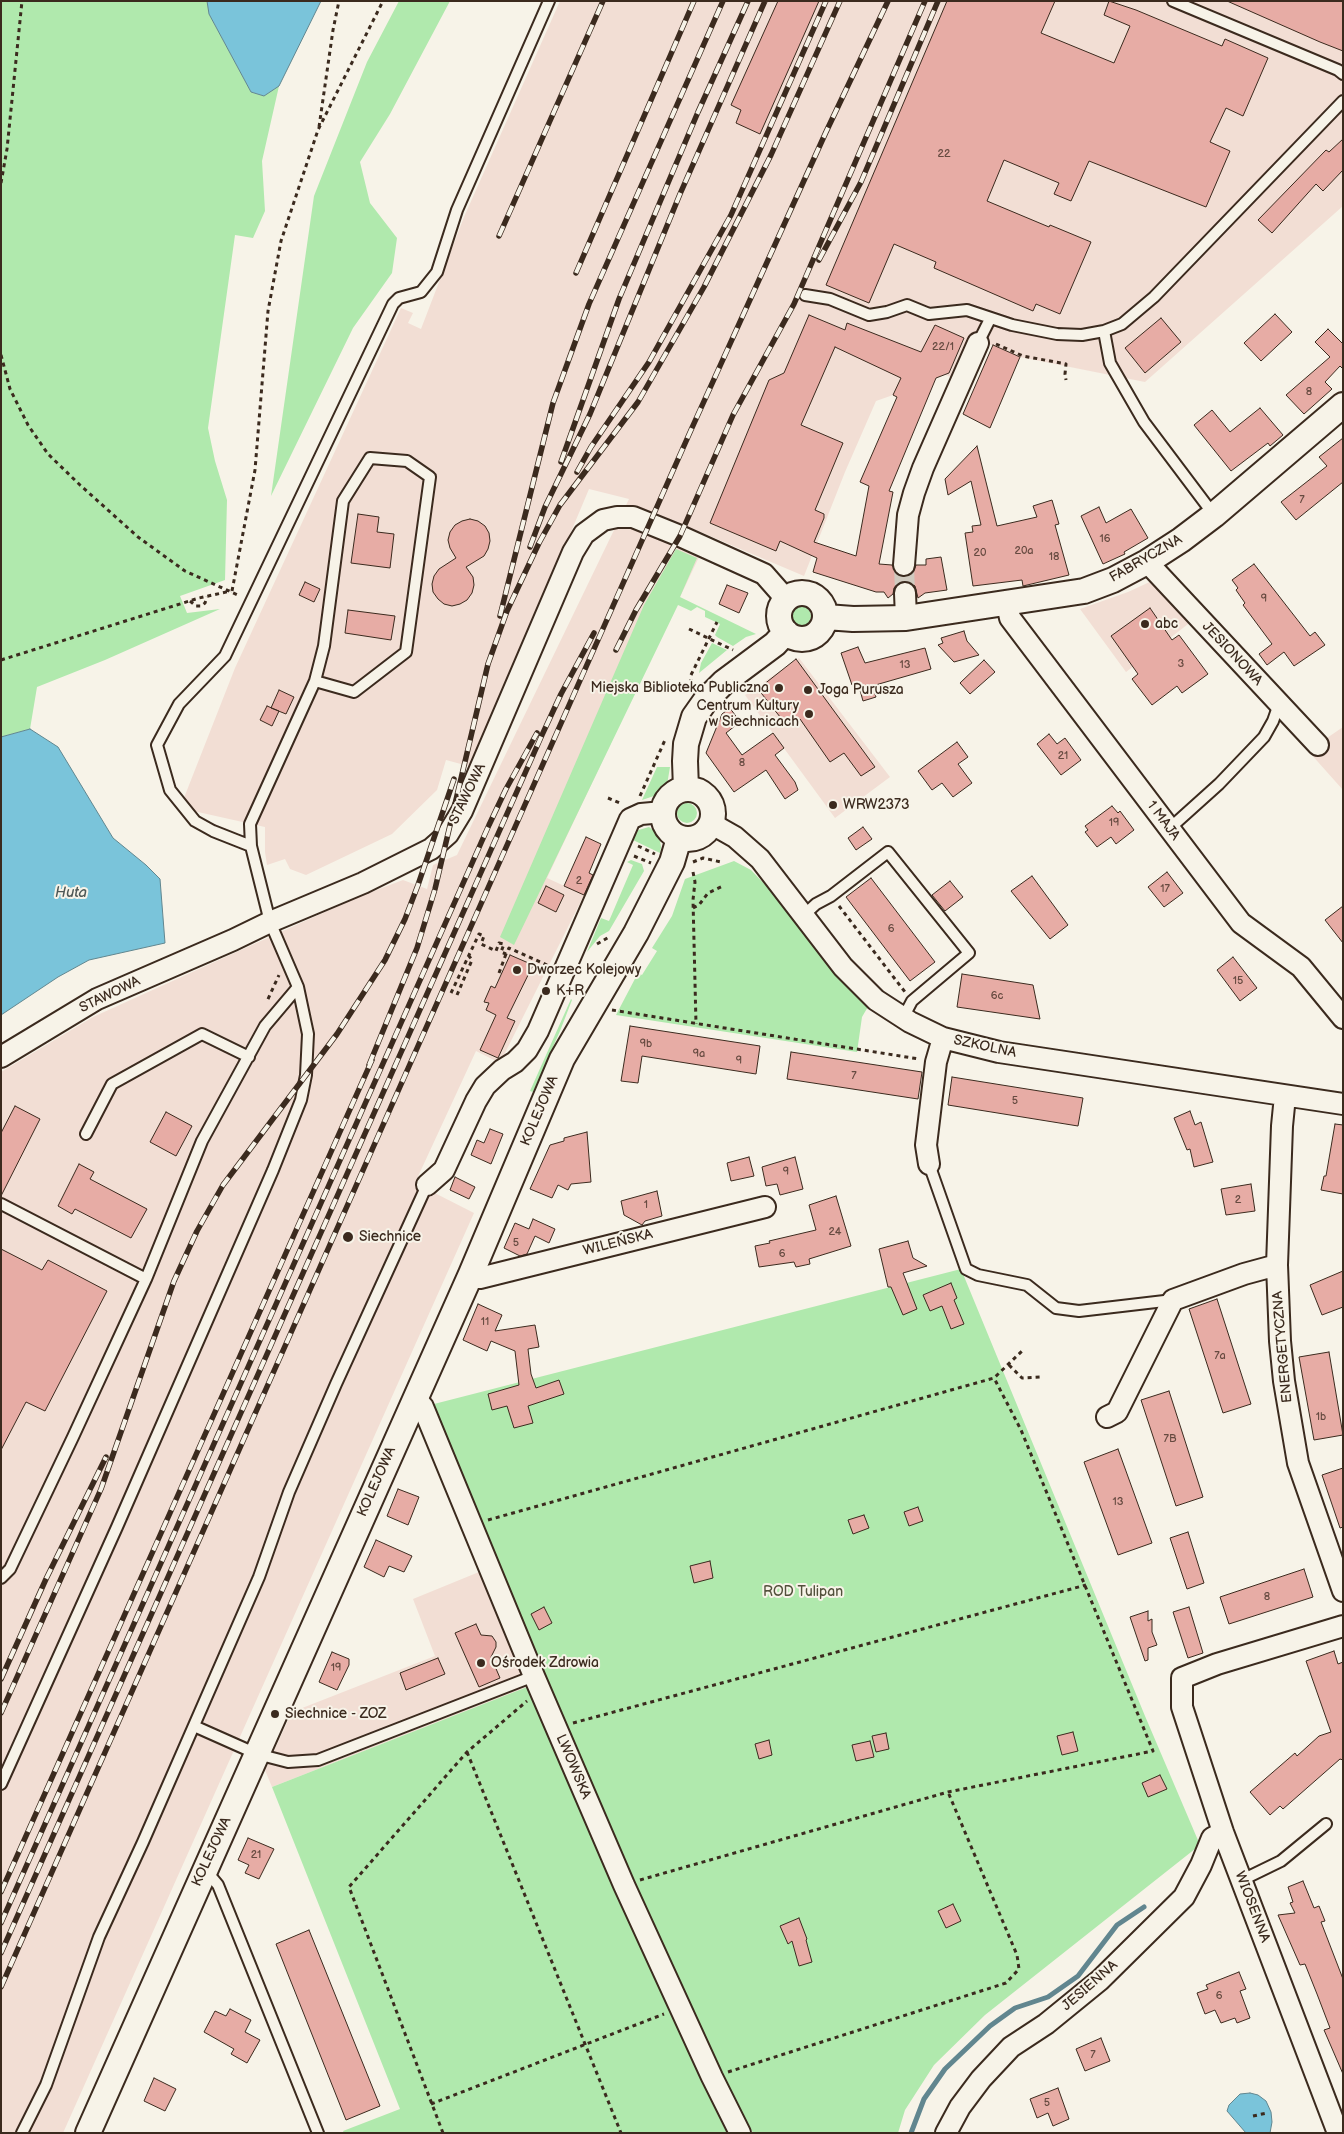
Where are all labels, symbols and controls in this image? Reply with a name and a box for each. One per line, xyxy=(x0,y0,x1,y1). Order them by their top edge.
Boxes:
house number: 22 xyxy=(938,147,950,161)
house number: 22/1 xyxy=(932,340,954,354)
house number: 8 xyxy=(1306,385,1312,399)
house number: 7 xyxy=(1299,493,1305,507)
street label: FABRYCZNA xyxy=(1107,531,1185,587)
house number: 16 xyxy=(1100,532,1110,546)
house number: 20a xyxy=(1014,544,1034,558)
house number: 20 xyxy=(974,546,986,560)
house number: 18 xyxy=(1049,550,1059,564)
house number: 9 xyxy=(1261,592,1267,606)
place label: abc xyxy=(1155,616,1178,632)
marker: abc xyxy=(1139,618,1151,630)
street label: JESIONOWA xyxy=(1198,619,1266,689)
house number: 3 xyxy=(1178,657,1184,671)
house number: 13 xyxy=(899,658,911,672)
place label: Miejska Biblioteka Publiczna xyxy=(590,680,769,696)
marker: Miejska Biblioteka Publiczna xyxy=(773,682,785,694)
place label: Joga Purusza xyxy=(818,682,904,698)
marker: Joga Purusza xyxy=(802,684,814,696)
place label: Centrum Kultury w Siechnicach xyxy=(697,698,799,730)
marker: Centrum Kultury w Siechnicach xyxy=(803,708,815,720)
house number: 21 xyxy=(1058,749,1068,763)
house number: 8 xyxy=(739,756,745,770)
street label: STAWOWA xyxy=(446,761,490,827)
place label: WRW2373 xyxy=(843,797,910,813)
street label: 1 MAJA xyxy=(1143,798,1183,844)
marker: WRW2373 xyxy=(827,799,839,811)
house number: 19 xyxy=(1109,816,1119,830)
house number: 2 xyxy=(576,874,582,888)
house number: 17 xyxy=(1160,882,1170,896)
water label: Huta xyxy=(55,884,87,902)
house number: 6 xyxy=(888,922,894,936)
place label: Dworzec Kolejowy xyxy=(527,962,641,978)
marker: Dworzec Kolejowy xyxy=(511,964,523,976)
street label: STAWOWA xyxy=(77,973,143,1017)
house number: 15 xyxy=(1233,974,1243,988)
place label: K+R xyxy=(556,983,584,999)
marker: K+R xyxy=(540,985,552,997)
house number: 6c xyxy=(991,989,1003,1003)
street label: SZKOLNA xyxy=(952,1032,1018,1062)
house number: 9b xyxy=(640,1037,652,1051)
house number: 9a xyxy=(693,1047,705,1061)
house number: 9 xyxy=(736,1054,742,1068)
house number: 7 xyxy=(851,1069,857,1083)
street label: KOLEJOWA xyxy=(518,1073,562,1149)
house number: 5 xyxy=(1012,1094,1018,1108)
house number: 9 xyxy=(783,1165,789,1179)
house number: 2 xyxy=(1235,1193,1241,1207)
house number: 1 xyxy=(644,1198,648,1212)
house number: 24 xyxy=(828,1225,842,1239)
street label: WILEŃSKA xyxy=(581,1226,655,1260)
place label: Siechnice xyxy=(359,1229,421,1245)
marker: Siechnice xyxy=(341,1230,355,1244)
house number: 5 xyxy=(513,1236,519,1250)
house number: 6 xyxy=(779,1247,785,1261)
street label: ENERGETYCZNA xyxy=(1270,1290,1296,1404)
house number: 11 xyxy=(481,1315,489,1329)
house number: 7a xyxy=(1214,1349,1226,1363)
house number: 1b xyxy=(1316,1410,1326,1424)
house number: 7B xyxy=(1164,1432,1176,1446)
street label: KOLEJOWA xyxy=(354,1444,400,1520)
house number: 13 xyxy=(1112,1495,1124,1509)
park label: ROD Tulipan xyxy=(763,1584,843,1600)
house number: 8 xyxy=(1264,1590,1270,1604)
place label: Ośrodek Zdrowia xyxy=(491,1655,599,1671)
marker: Ośrodek Zdrowia xyxy=(475,1657,487,1669)
house number: 19 xyxy=(331,1661,341,1675)
place label: Siechnice - ZOZ xyxy=(285,1706,387,1722)
marker: Siechnice - ZOZ xyxy=(269,1708,281,1720)
street label: LWOWSKA xyxy=(552,1732,594,1802)
street label: KOLEJOWA xyxy=(189,1815,235,1889)
house number: 21 xyxy=(251,1848,261,1862)
street label: WIOSENNA xyxy=(1231,1869,1273,1945)
street label: JESIENNA xyxy=(1059,1957,1121,2015)
house number: 6 xyxy=(1216,1989,1222,2003)
house number: 7 xyxy=(1090,2048,1096,2062)
house number: 5 xyxy=(1044,2096,1050,2110)

